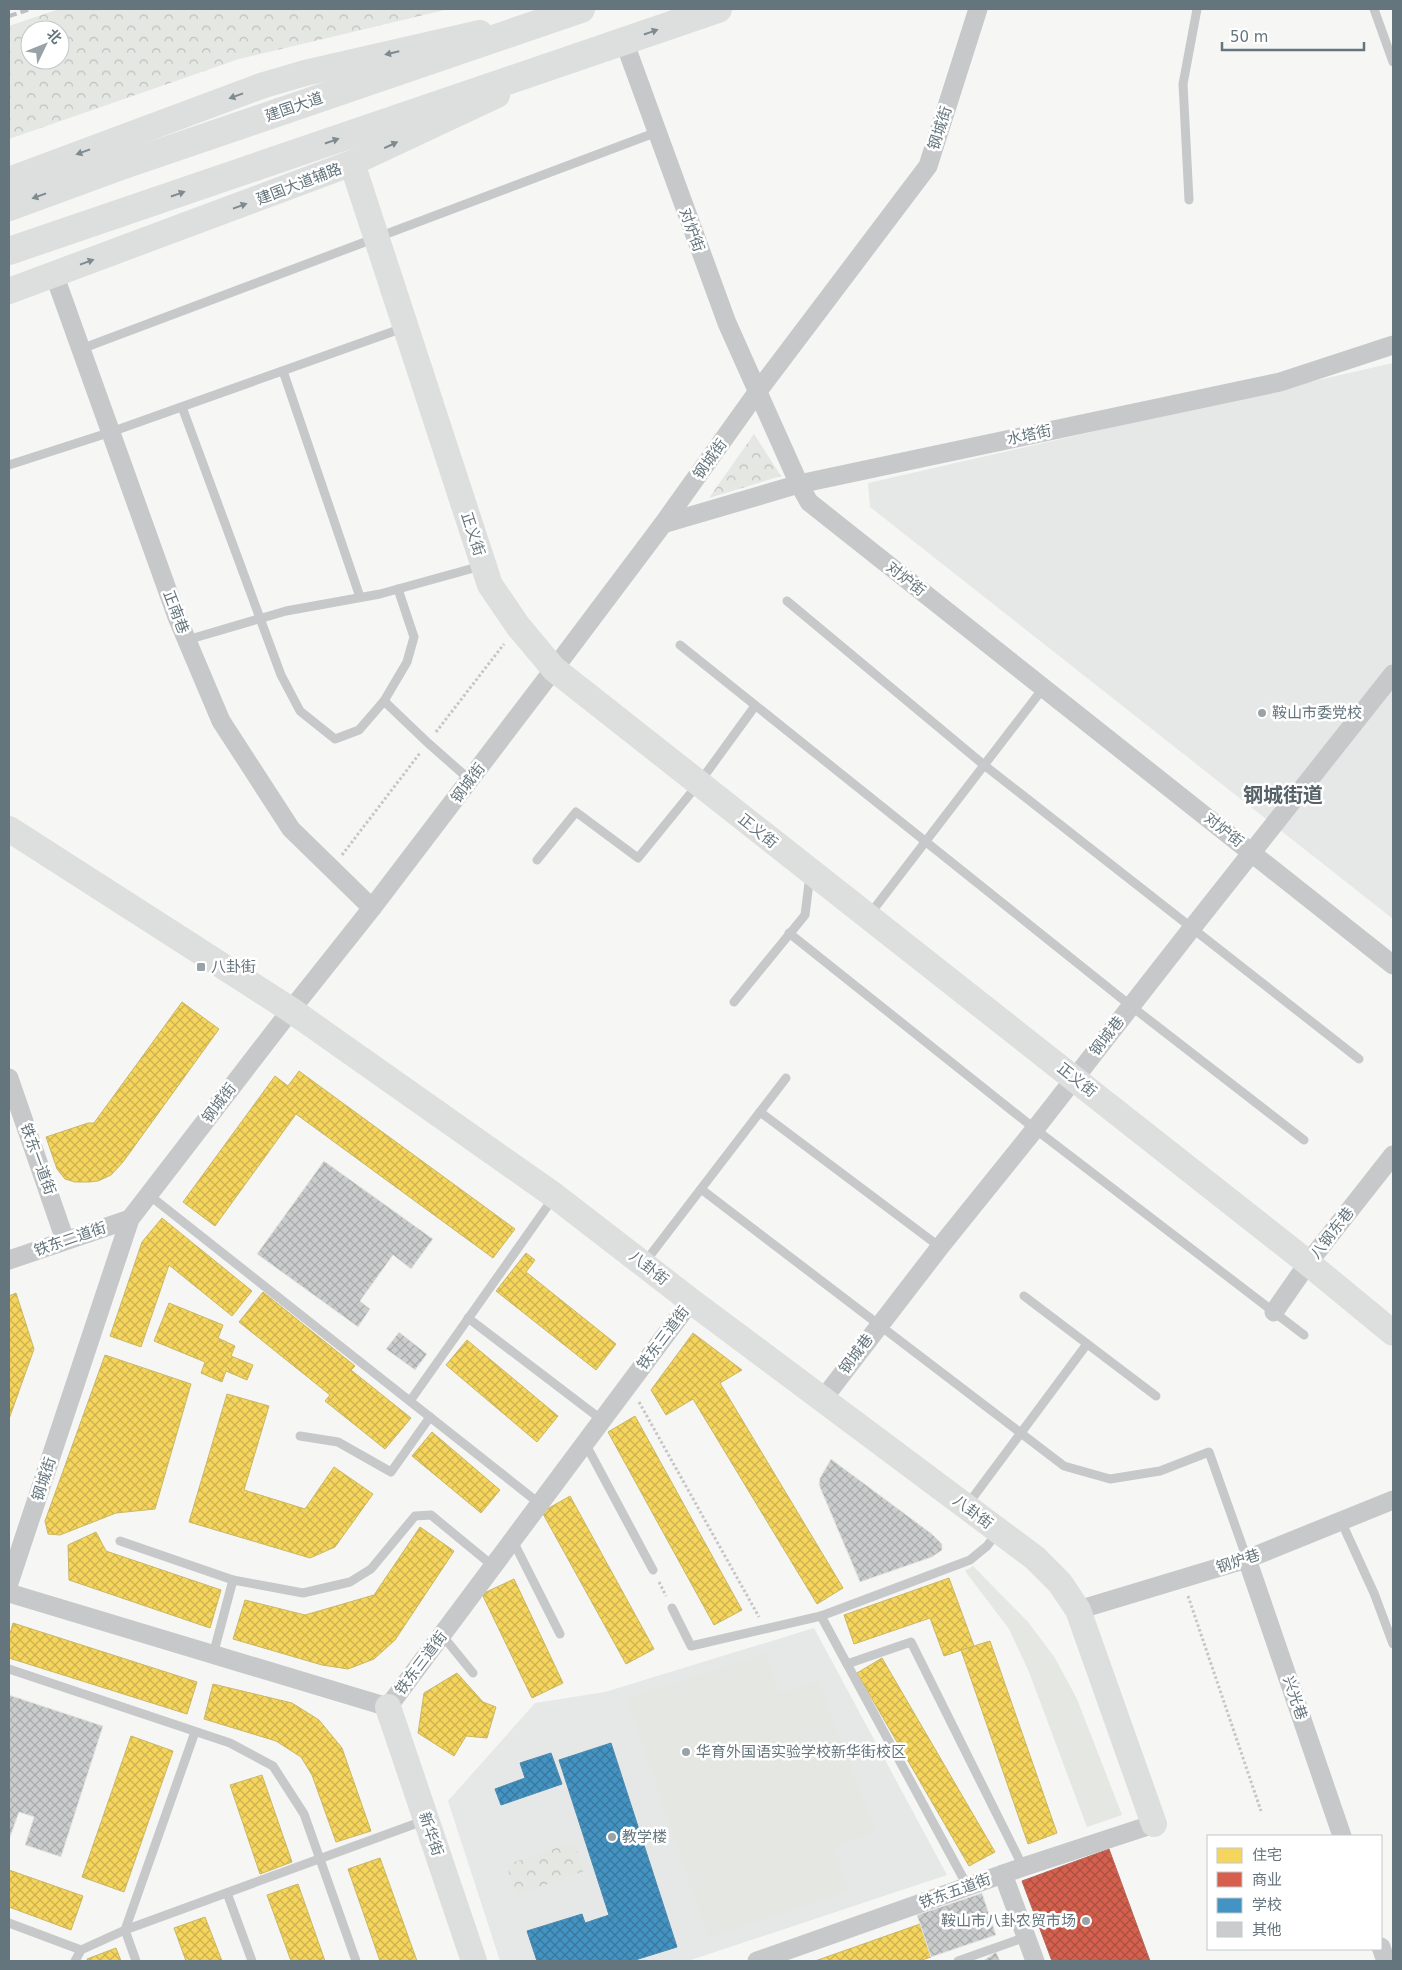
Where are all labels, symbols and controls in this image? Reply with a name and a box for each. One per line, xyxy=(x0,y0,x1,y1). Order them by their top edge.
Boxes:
north arrow xyxy=(20,20,70,70)
scale bar xyxy=(1222,20,1364,52)
text: 北 xyxy=(44,26,65,47)
one-way arrow xyxy=(644,28,659,35)
text: 50 m xyxy=(1230,28,1268,46)
one-way arrow xyxy=(385,49,400,57)
street label: 建国大道 xyxy=(263,89,325,125)
one-way arrow xyxy=(228,93,243,100)
street label: 钢城街 xyxy=(924,104,956,152)
one-way arrow xyxy=(325,137,340,145)
one-way arrow xyxy=(383,141,398,149)
one-way arrow xyxy=(76,149,91,156)
street label: 建国大道辅路 xyxy=(254,159,344,209)
one-way arrow xyxy=(171,189,186,197)
one-way arrow xyxy=(31,192,46,200)
one-way arrow xyxy=(233,202,248,210)
street label: 对炉街 xyxy=(676,206,708,254)
one-way arrow xyxy=(80,258,95,265)
street label: 水塔街 xyxy=(1005,422,1053,448)
street label: 钢城街 xyxy=(689,436,731,482)
street label: 正义街 xyxy=(457,510,489,558)
street label: 对炉街 xyxy=(883,558,929,600)
street label: 正南巷 xyxy=(160,588,192,636)
place label: 鞍山市委党校 xyxy=(1272,704,1362,722)
marker: 鞍山市委党校 xyxy=(1256,707,1268,719)
street label: 钢城街 xyxy=(447,760,489,806)
district label: 钢城街道 xyxy=(1243,783,1323,807)
street label: 对炉街 xyxy=(1201,809,1247,851)
street label: 正义街 xyxy=(735,810,781,852)
place label: 八卦街 xyxy=(211,958,256,976)
marker: 八卦街 xyxy=(195,961,207,973)
street label: 钢城巷 xyxy=(1086,1013,1128,1059)
street label: 正义街 xyxy=(1054,1059,1100,1101)
street label: 钢城街 xyxy=(198,1080,240,1126)
street label: 铁东一道街 xyxy=(17,1121,59,1197)
street label: 八钢东巷 xyxy=(1306,1204,1358,1262)
street label: 铁东二道街 xyxy=(32,1218,108,1260)
street label: 八卦街 xyxy=(626,1247,672,1289)
street label: 铁东三道街 xyxy=(633,1303,693,1373)
street label: 钢城巷 xyxy=(835,1331,877,1377)
street label: 钢城街 xyxy=(28,1455,60,1503)
street label: 八卦街 xyxy=(950,1491,996,1533)
street label: 钢炉巷 xyxy=(1214,1545,1262,1577)
street label: 铁东三道街 xyxy=(391,1628,451,1698)
street label: 兴光巷 xyxy=(1279,1674,1311,1722)
place label: 华育外国语实验学校新华街校区 xyxy=(696,1743,906,1761)
marker: 华育外国语实验学校新华街校区 xyxy=(680,1746,692,1758)
street label: 新华街 xyxy=(415,1810,447,1858)
place label: 教学楼 xyxy=(622,1828,667,1846)
marker: 教学楼 xyxy=(606,1831,618,1843)
legend xyxy=(1207,1835,1382,1950)
text: 住宅 xyxy=(1252,1846,1282,1864)
street label: 铁东五道街 xyxy=(917,1870,993,1912)
text: 商业 xyxy=(1252,1871,1282,1889)
text: 学校 xyxy=(1252,1896,1282,1914)
place label: 鞍山市八卦农贸市场 xyxy=(941,1912,1076,1930)
marker: 鞍山市八卦农贸市场 xyxy=(1080,1915,1092,1927)
text: 其他 xyxy=(1252,1921,1282,1939)

